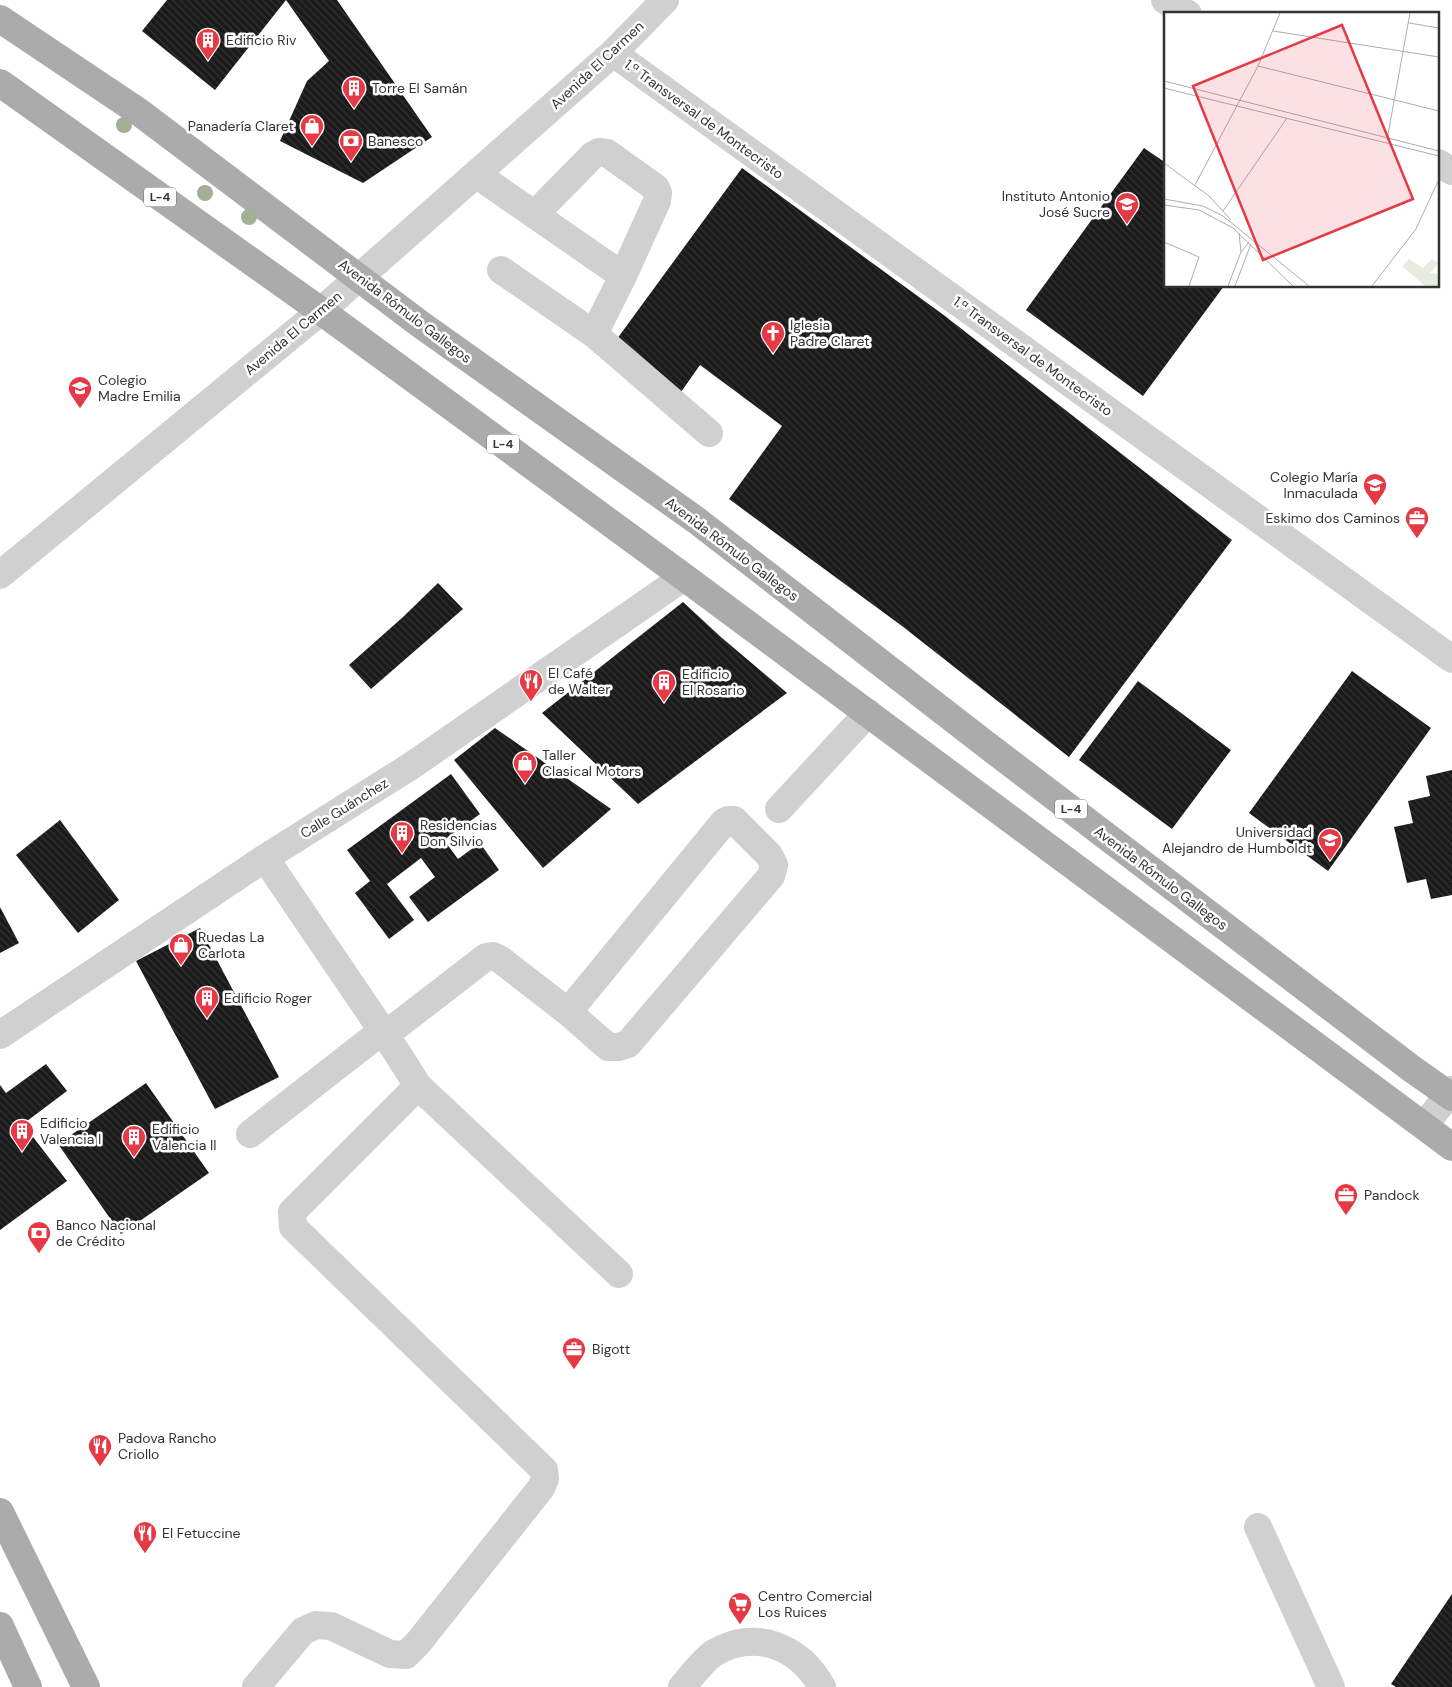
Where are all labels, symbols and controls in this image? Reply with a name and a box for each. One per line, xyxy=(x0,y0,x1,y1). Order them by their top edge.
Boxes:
inset map xyxy=(1164,12,1440,288)
street label: Avenida El Carmen xyxy=(547,17,647,113)
building icon: Edificio Riv xyxy=(195,27,221,61)
place label: Edificio Riv xyxy=(226,31,297,49)
street label: 1.ª Transversal de Montecristo xyxy=(621,55,787,183)
building icon: Torre El Samán xyxy=(341,75,367,109)
place label: Torre El Samán xyxy=(372,79,467,97)
shop icon: Panadería Claret xyxy=(299,113,325,147)
place label: Panadería Claret xyxy=(188,117,294,135)
bank icon: Banesco xyxy=(338,128,364,162)
place label: Banesco xyxy=(368,132,423,150)
place label: Instituto Antonio José Sucre xyxy=(1002,187,1110,221)
road number: L-4 xyxy=(144,188,176,206)
school or university icon: Instituto Antonio José Sucre xyxy=(1114,191,1140,225)
street label: Avenida Rómulo Gallegos xyxy=(335,255,475,367)
street label: Avenida El Carmen xyxy=(241,287,345,379)
street label: 1.ª Transversal de Montecristo xyxy=(950,292,1116,420)
place label: Iglesia Padre Claret xyxy=(790,316,870,350)
church icon: Iglesia Padre Claret xyxy=(760,320,786,354)
place label: Colegio Madre Emilia xyxy=(98,371,181,405)
school or university icon: Colegio Madre Emilia xyxy=(67,375,93,409)
road number: L-4 xyxy=(487,434,519,454)
place label: Colegio María Inmaculada xyxy=(1270,468,1358,502)
school or university icon: Colegio María Inmaculada xyxy=(1362,472,1388,506)
street label: Avenida Rómulo Gallegos xyxy=(662,493,802,605)
office icon: Eskimo dos Caminos xyxy=(1404,505,1430,539)
place label: Eskimo dos Caminos xyxy=(1265,509,1400,527)
place label: El Café de Walter xyxy=(548,664,610,698)
place label: Edificio El Rosario xyxy=(682,665,744,699)
restaurant icon: El Café de Walter xyxy=(518,668,544,702)
building icon: Edificio El Rosario xyxy=(651,669,677,703)
place label: Taller Clasical Motors xyxy=(542,746,641,780)
shop icon: Taller Clasical Motors xyxy=(512,750,538,784)
street label: Calle Guánchez xyxy=(297,774,391,842)
road number: L-4 xyxy=(1055,800,1087,819)
place label: Residencias Don Silvio xyxy=(420,816,497,850)
building icon: Residencias Don Silvio xyxy=(389,820,415,854)
street label: Avenida Rómulo Gallegos xyxy=(1091,822,1231,934)
place label: Universidad Alejandro de Humboldt xyxy=(1162,823,1312,857)
school or university icon: Universidad Alejandro de Humboldt xyxy=(1317,827,1343,861)
place label: Ruedas La Carlota xyxy=(198,928,264,962)
shop icon: Ruedas La Carlota xyxy=(168,932,194,966)
building icon: Edificio Roger xyxy=(194,985,220,1019)
place label: Edificio Roger xyxy=(224,989,312,1007)
place label: Edificio Valencia I xyxy=(40,1114,101,1148)
building icon: Edificio Valencia I xyxy=(9,1118,35,1152)
place label: Edificio Valencia II xyxy=(152,1120,217,1154)
building icon: Edificio Valencia II xyxy=(121,1124,147,1158)
office icon: Pandock xyxy=(1333,1182,1359,1216)
place label: Pandock xyxy=(1364,1186,1420,1204)
place label: Banco Nacional de Crédito xyxy=(56,1216,156,1250)
bank icon: Banco Nacional de Crédito xyxy=(26,1220,52,1254)
office icon: Bigott xyxy=(561,1336,587,1370)
place label: Bigott xyxy=(592,1340,630,1358)
place label: Padova Rancho Criollo xyxy=(118,1429,217,1463)
restaurant icon: Padova Rancho Criollo xyxy=(87,1433,113,1467)
restaurant icon: El Fetuccine xyxy=(132,1520,158,1554)
place label: El Fetuccine xyxy=(162,1524,241,1542)
place label: Centro Comercial Los Ruices xyxy=(758,1587,872,1621)
supermarket icon: Centro Comercial Los Ruices xyxy=(727,1591,753,1625)

